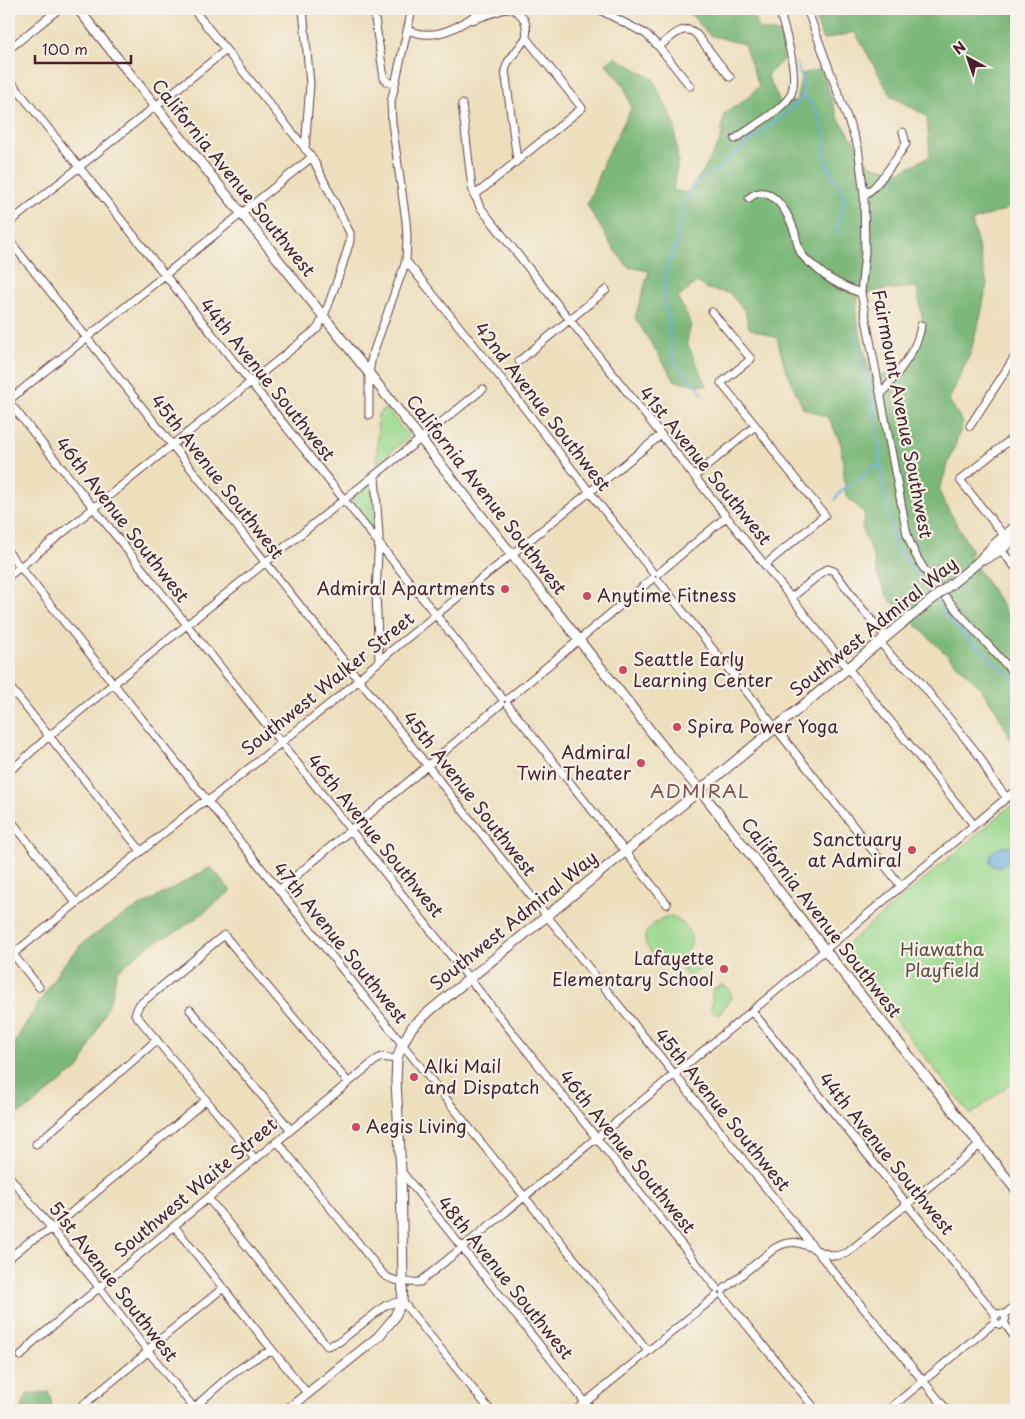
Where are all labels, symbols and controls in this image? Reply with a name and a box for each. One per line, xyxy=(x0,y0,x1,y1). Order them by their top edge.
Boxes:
scale bar xyxy=(35,32,131,64)
north arrow xyxy=(942,32,992,82)
text: N xyxy=(948,36,970,59)
text: 100 m xyxy=(42,37,88,60)
street label: California Avenue Southwest xyxy=(146,72,323,282)
street label: Fairmount Avenue Southwest xyxy=(866,287,941,540)
street label: 44th Avenue Southwest xyxy=(194,292,342,466)
street label: 42nd Avenue Southwest xyxy=(468,316,618,496)
street label: 41st Avenue Southwest xyxy=(633,380,779,550)
street label: 45th Avenue Southwest xyxy=(145,388,291,564)
street label: California Avenue Southwest xyxy=(400,388,574,600)
street label: 46th Avenue Southwest xyxy=(50,430,197,608)
street label: Southwest Admiral Way xyxy=(783,549,963,702)
place label: Admiral Apartments xyxy=(317,574,495,601)
place label: Anytime Fitness xyxy=(597,581,736,608)
marker: Admiral Apartments xyxy=(499,583,511,595)
marker: Anytime Fitness xyxy=(581,590,593,602)
street label: Southwest Walker Street xyxy=(235,604,419,761)
place label: Seattle Early Learning Center xyxy=(633,645,773,693)
marker: Seattle Early Learning Center xyxy=(617,664,629,676)
street label: 45th Avenue Southwest xyxy=(397,705,543,881)
place label: Spira Power Yoga xyxy=(687,712,838,739)
marker: Spira Power Yoga xyxy=(671,721,683,733)
place label: Admiral Twin Theater xyxy=(516,738,632,786)
street label: 46th Avenue Southwest xyxy=(302,747,451,923)
marker: Admiral Twin Theater xyxy=(635,757,647,769)
district label: ADMIRAL xyxy=(650,776,750,804)
street label: California Avenue Southwest xyxy=(735,811,909,1023)
place label: Sanctuary at Admiral xyxy=(808,825,902,873)
street label: Southwest Admiral Way xyxy=(423,843,603,996)
marker: Sanctuary at Admiral xyxy=(906,844,918,856)
street label: 47th Avenue Southwest xyxy=(267,855,415,1029)
park label: Hiawatha Playfield xyxy=(900,935,985,983)
place label: Lafayette Elementary School xyxy=(552,944,714,992)
marker: Lafayette Elementary School xyxy=(718,963,730,975)
street label: 45th Avenue Southwest xyxy=(649,1022,798,1196)
place label: Alki Mail and Dispatch xyxy=(424,1052,539,1100)
street label: 46th Avenue Southwest xyxy=(554,1063,703,1239)
street label: 44th Avenue Southwest xyxy=(813,1066,961,1240)
marker: Alki Mail and Dispatch xyxy=(408,1071,420,1083)
street label: Southwest Waite Street xyxy=(108,1111,282,1263)
place label: Aegis Living xyxy=(366,1112,467,1139)
marker: Aegis Living xyxy=(350,1121,362,1133)
street label: 48th Avenue Southwest xyxy=(432,1190,581,1365)
street label: 51st Avenue Southwest xyxy=(43,1195,185,1367)

